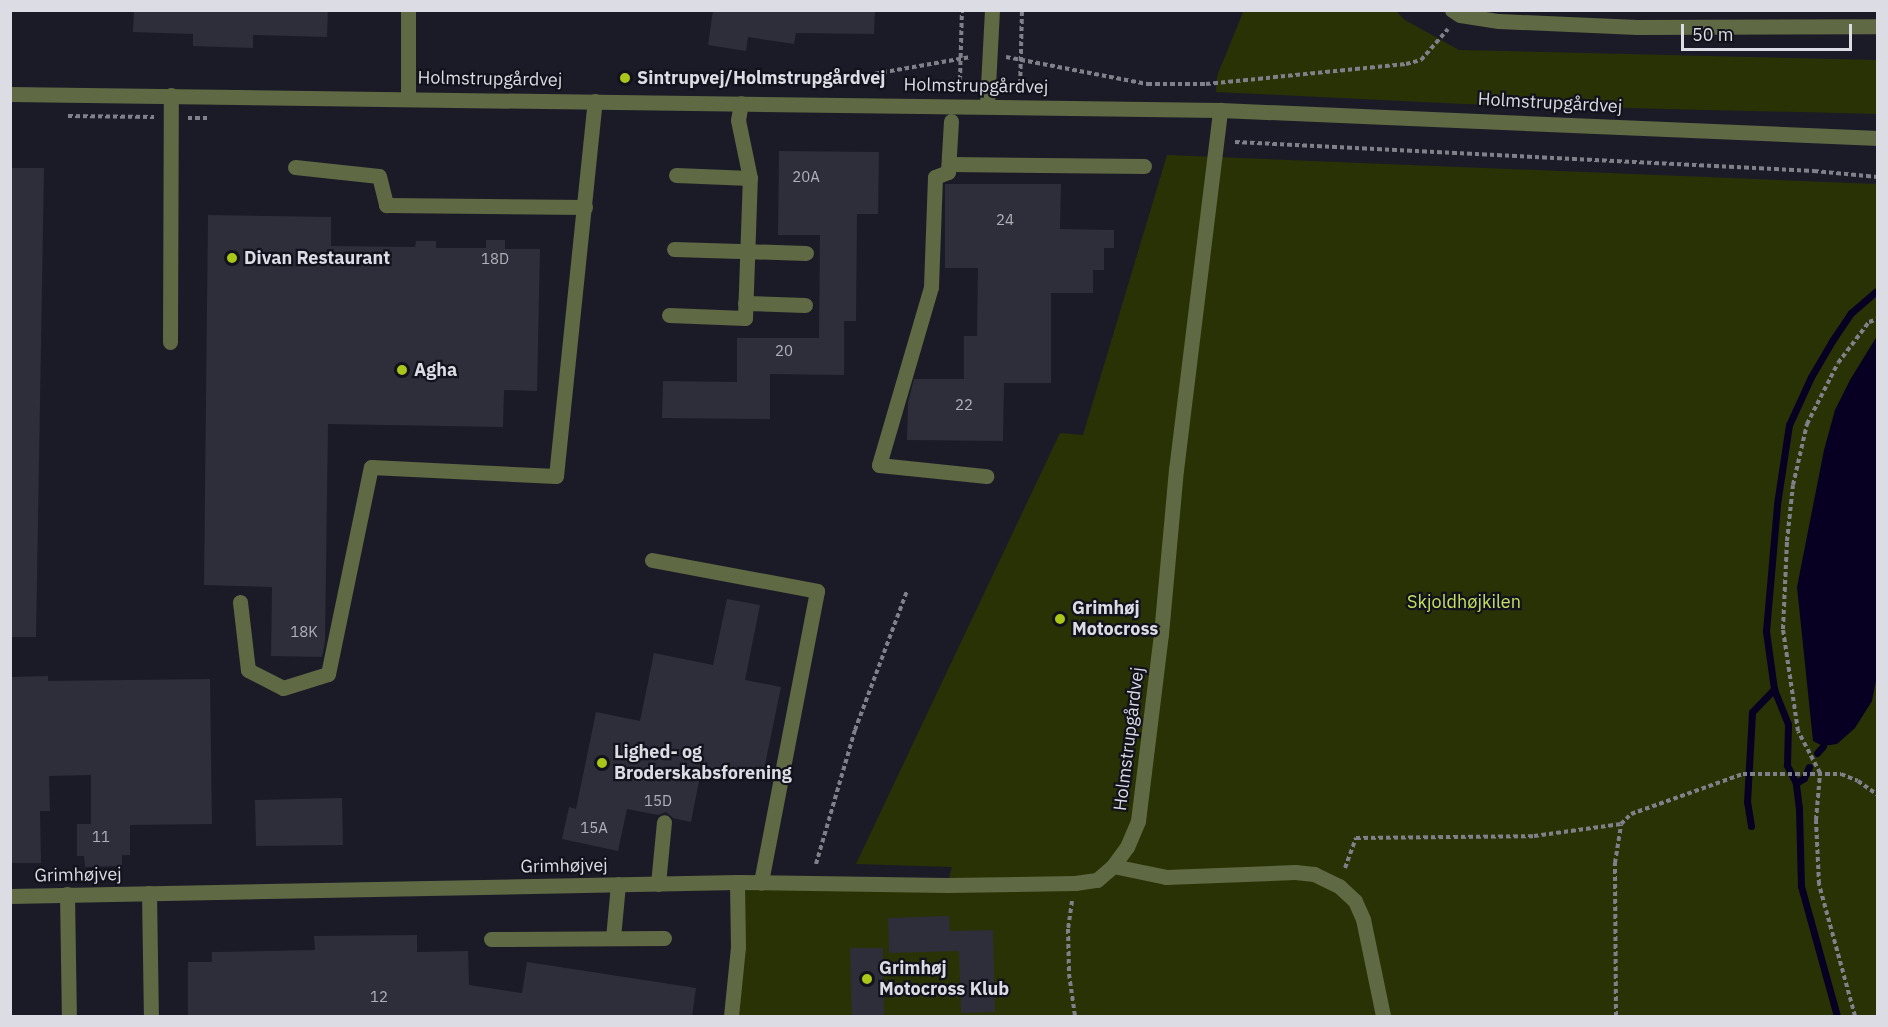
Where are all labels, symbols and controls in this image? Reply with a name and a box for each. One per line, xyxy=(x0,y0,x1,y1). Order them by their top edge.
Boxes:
scale bar xyxy=(1684,12,1855,50)
text: 50 m xyxy=(1692,23,1734,46)
street label: Holmstrupgårdvej xyxy=(417,67,563,91)
place label: Sintrupvej/Holmstrupgårdvej xyxy=(637,67,885,89)
marker: Sintrupvej/Holmstrupgårdvej xyxy=(618,71,632,85)
street label: Holmstrupgårdvej xyxy=(903,74,1049,98)
street label: Holmstrupgårdvej xyxy=(1477,88,1623,118)
house number: 20A xyxy=(792,168,820,186)
house number: 24 xyxy=(996,211,1014,229)
place label: Divan Restaurant xyxy=(244,247,390,269)
house number: 18D xyxy=(481,250,509,268)
marker: Divan Restaurant xyxy=(225,251,239,265)
house number: 20 xyxy=(775,342,793,360)
place label: Agha xyxy=(414,359,457,381)
marker: Agha xyxy=(395,363,409,377)
house number: 22 xyxy=(955,396,973,414)
park label: Skjoldhøjkilen xyxy=(1407,591,1521,613)
place label: Grimhøj Motocross xyxy=(1072,598,1158,640)
marker: Grimhøj Motocross xyxy=(1053,612,1067,626)
house number: 18K xyxy=(290,623,318,641)
street label: Holmstrupgårdvej xyxy=(1109,666,1149,812)
place label: Lighed- og Broderskabsforening xyxy=(614,742,792,784)
marker: Lighed- og Broderskabsforening xyxy=(595,756,609,770)
house number: 15D xyxy=(644,792,672,810)
house number: 15A xyxy=(580,819,608,837)
house number: 11 xyxy=(92,828,110,846)
street label: Grimhøjvej xyxy=(520,854,608,878)
street label: Grimhøjvej xyxy=(34,863,122,887)
place label: Grimhøj Motocross Klub xyxy=(879,958,1009,1000)
marker: Grimhøj Motocross Klub xyxy=(860,972,874,986)
house number: 12 xyxy=(370,988,388,1006)

